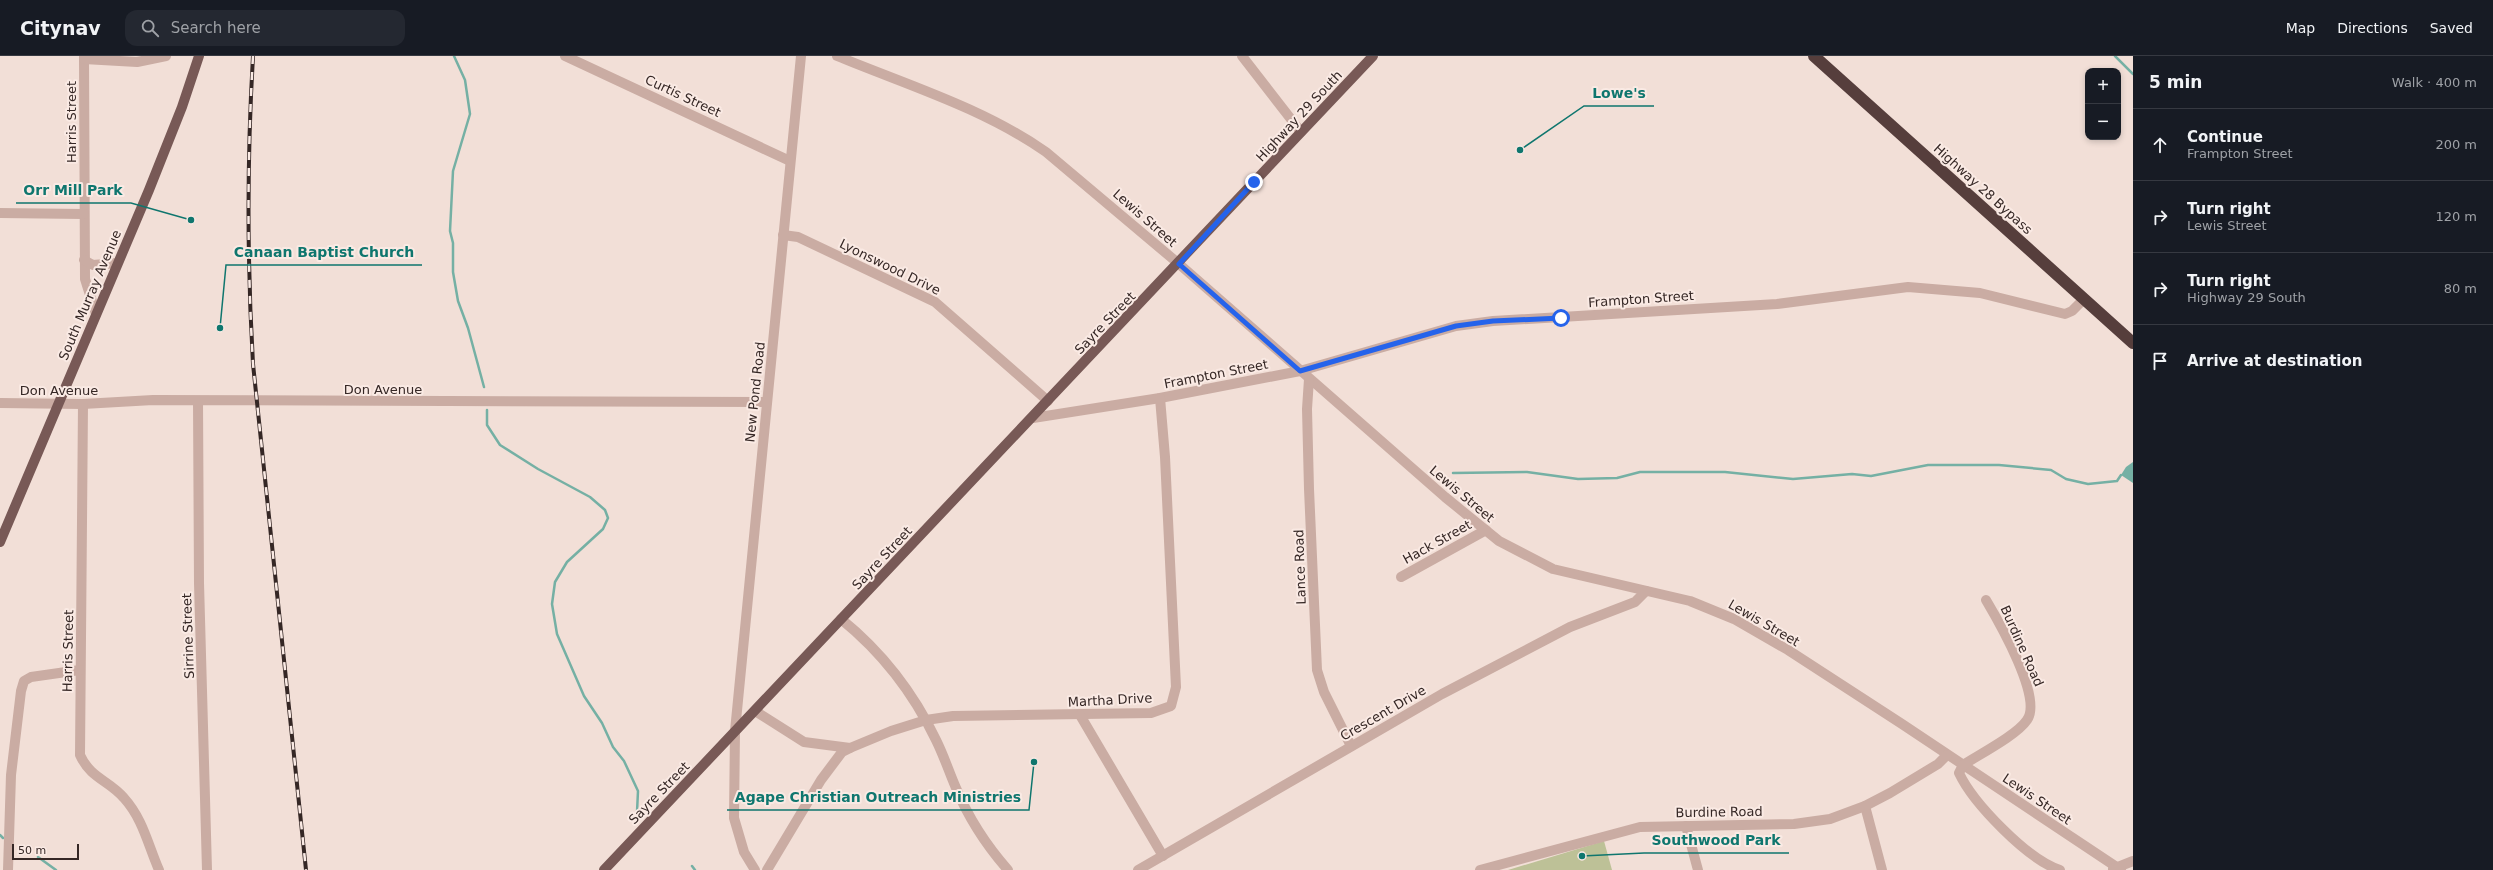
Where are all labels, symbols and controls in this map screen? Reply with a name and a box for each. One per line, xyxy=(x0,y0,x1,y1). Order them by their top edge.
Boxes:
search box xyxy=(125,10,405,46)
text: Citynav xyxy=(20,17,101,39)
icon: search xyxy=(139,17,161,39)
text: Search here xyxy=(171,19,261,37)
text: Map xyxy=(2286,20,2315,36)
text: Directions xyxy=(2337,20,2408,36)
text: Saved xyxy=(2430,20,2473,36)
street label: Highway 29 South xyxy=(1253,67,1345,165)
map controls xyxy=(2085,68,2121,140)
button: + xyxy=(2085,68,2121,104)
street label: Curtis Street xyxy=(643,72,723,120)
text: 5 min xyxy=(2149,72,2202,92)
text: Walk · 400 m xyxy=(2392,75,2477,90)
callout: Lowe's xyxy=(1584,80,1654,106)
street label: Harris Street xyxy=(64,81,79,163)
text: Lowe's xyxy=(1592,85,1646,101)
button: − xyxy=(2085,104,2121,140)
text: Continue xyxy=(2187,128,2263,146)
icon: ahead xyxy=(2149,134,2171,156)
text: 200 m xyxy=(2435,137,2477,152)
street label: Highway 28 Bypass xyxy=(1931,141,2036,237)
text: Frampton Street xyxy=(2187,146,2293,161)
route end xyxy=(1245,173,1263,191)
callout: Orr Mill Park xyxy=(16,177,131,203)
text: Orr Mill Park xyxy=(23,182,123,198)
street label: Lewis Street xyxy=(1110,186,1180,250)
text: Turn right xyxy=(2187,200,2271,218)
icon: right xyxy=(2149,206,2171,228)
text: 120 m xyxy=(2435,209,2477,224)
text: Lewis Street xyxy=(2187,218,2267,233)
street label: South Murray Avenue xyxy=(56,228,124,362)
street label: Lyonswood Drive xyxy=(837,236,943,298)
callout: Canaan Baptist Church xyxy=(226,239,422,265)
text: Canaan Baptist Church xyxy=(234,244,414,260)
text: Turn right xyxy=(2187,272,2271,290)
icon: right xyxy=(2149,278,2171,300)
text: 80 m xyxy=(2444,281,2477,296)
street label: Frampton Street xyxy=(1588,288,1694,310)
street label: Sayre Street xyxy=(1072,289,1138,357)
text: Highway 29 South xyxy=(2187,290,2306,305)
route start xyxy=(1552,309,1570,327)
street label: New Pond Road xyxy=(742,341,768,443)
icon: arrive xyxy=(2149,350,2171,372)
text: Arrive at destination xyxy=(2187,352,2362,370)
street label: Frampton Street xyxy=(1163,357,1269,391)
street label: Don Avenue xyxy=(344,382,422,397)
street label: Don Avenue xyxy=(20,383,98,398)
street label: Lewis Street xyxy=(1427,463,1497,525)
street label: Hack Street xyxy=(1400,517,1474,567)
street label: Sayre Street xyxy=(849,523,915,593)
street label: Lance Road xyxy=(1291,529,1309,605)
street label: Sirrine Street xyxy=(179,593,197,679)
street label: Lewis Street xyxy=(1726,597,1802,649)
street label: Burdine Road xyxy=(1997,603,2047,689)
street label: Harris Street xyxy=(60,610,76,692)
street label: Crescent Drive xyxy=(1338,682,1428,744)
street label: Martha Drive xyxy=(1067,690,1153,710)
street label: Sayre Street xyxy=(626,759,692,827)
street label: Lewis Street xyxy=(2000,771,2074,827)
callout: Agape Christian Outreach Ministries xyxy=(727,784,1029,810)
text: Agape Christian Outreach Ministries xyxy=(735,789,1021,805)
street label: Burdine Road xyxy=(1675,804,1763,820)
callout: Southwood Park xyxy=(1644,827,1789,853)
text: Southwood Park xyxy=(1652,832,1781,848)
scale bar xyxy=(12,842,79,861)
text: 50 m xyxy=(18,844,46,857)

